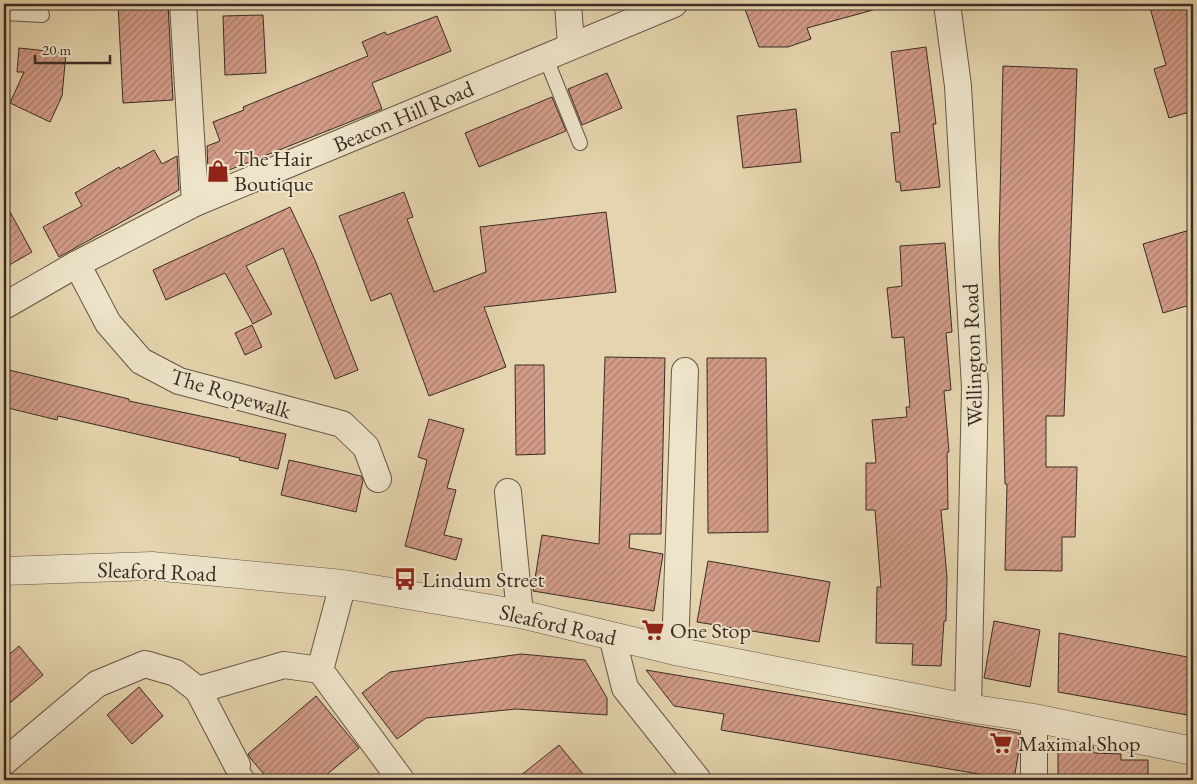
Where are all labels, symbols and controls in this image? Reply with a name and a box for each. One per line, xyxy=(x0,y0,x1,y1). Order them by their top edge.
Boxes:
scale bar xyxy=(35,32,110,64)
text: 20 m xyxy=(42,40,71,59)
street label: Beacon Hill Road xyxy=(329,73,479,159)
place label: The Hair Boutique xyxy=(234,144,314,198)
shop icon: The Hair Boutique xyxy=(205,158,231,184)
street label: Wellington Road xyxy=(955,282,989,427)
street label: The Ropewalk xyxy=(167,361,295,426)
street label: Sleaford Road xyxy=(97,555,218,588)
place label: Lindum Street xyxy=(422,565,545,594)
bus stop icon: Lindum Street xyxy=(392,566,418,592)
street label: Sleaford Road xyxy=(497,597,620,652)
place label: One Stop xyxy=(670,616,751,645)
supermarket icon: One Stop xyxy=(640,617,666,643)
place label: Maximal Shop xyxy=(1018,729,1140,758)
supermarket icon: Maximal Shop xyxy=(988,730,1014,756)

